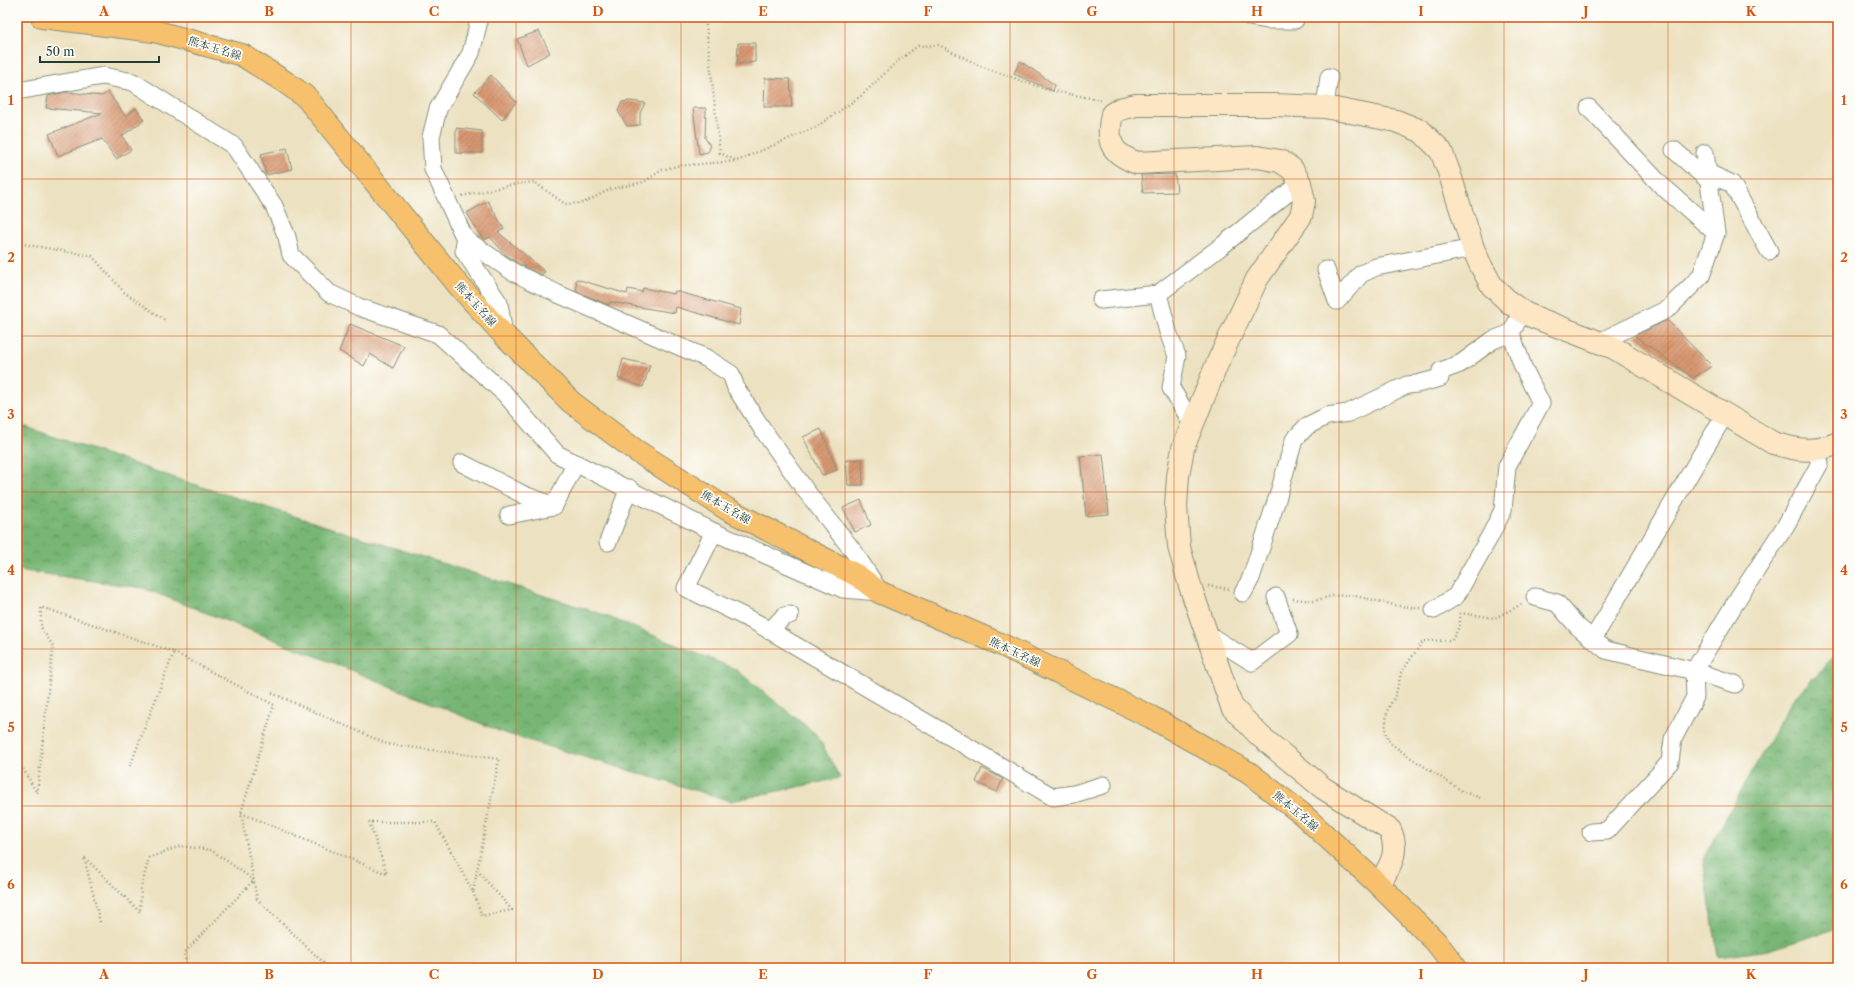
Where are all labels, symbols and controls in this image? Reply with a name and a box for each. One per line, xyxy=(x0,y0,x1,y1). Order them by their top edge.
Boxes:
text: A xyxy=(98,3,110,19)
text: B xyxy=(264,3,274,19)
text: C xyxy=(429,3,439,19)
text: D xyxy=(592,3,604,19)
text: E xyxy=(758,3,768,19)
text: F xyxy=(924,3,933,19)
text: G xyxy=(1086,3,1098,19)
text: H xyxy=(1251,3,1263,19)
text: I xyxy=(1418,3,1424,19)
text: J xyxy=(1581,3,1589,19)
text: K xyxy=(1746,3,1757,19)
street label: 熊本玉名線 xyxy=(187,33,243,63)
scale bar xyxy=(40,38,159,64)
text: 50 m xyxy=(46,44,75,59)
text: 1 xyxy=(8,92,14,108)
text: 1 xyxy=(1841,92,1847,108)
text: 2 xyxy=(7,249,15,265)
text: 2 xyxy=(1840,249,1848,265)
street label: 熊本玉名線 xyxy=(452,279,500,329)
text: 3 xyxy=(7,406,15,422)
text: 3 xyxy=(1840,406,1848,422)
street label: 熊本玉名線 xyxy=(699,487,753,527)
text: 4 xyxy=(7,562,15,578)
text: 4 xyxy=(1840,562,1848,578)
street label: 熊本玉名線 xyxy=(987,634,1043,670)
text: 5 xyxy=(7,719,15,735)
text: 5 xyxy=(1840,719,1848,735)
street label: 熊本玉名線 xyxy=(1270,788,1322,834)
text: 6 xyxy=(7,876,15,892)
text: 6 xyxy=(1840,876,1848,892)
text: A xyxy=(98,966,110,982)
text: B xyxy=(264,966,274,982)
text: C xyxy=(429,966,439,982)
text: D xyxy=(592,966,604,982)
text: E xyxy=(758,966,768,982)
text: F xyxy=(924,966,933,982)
text: G xyxy=(1086,966,1098,982)
text: H xyxy=(1251,966,1263,982)
text: I xyxy=(1418,966,1424,982)
text: J xyxy=(1581,966,1589,982)
text: K xyxy=(1746,966,1757,982)

